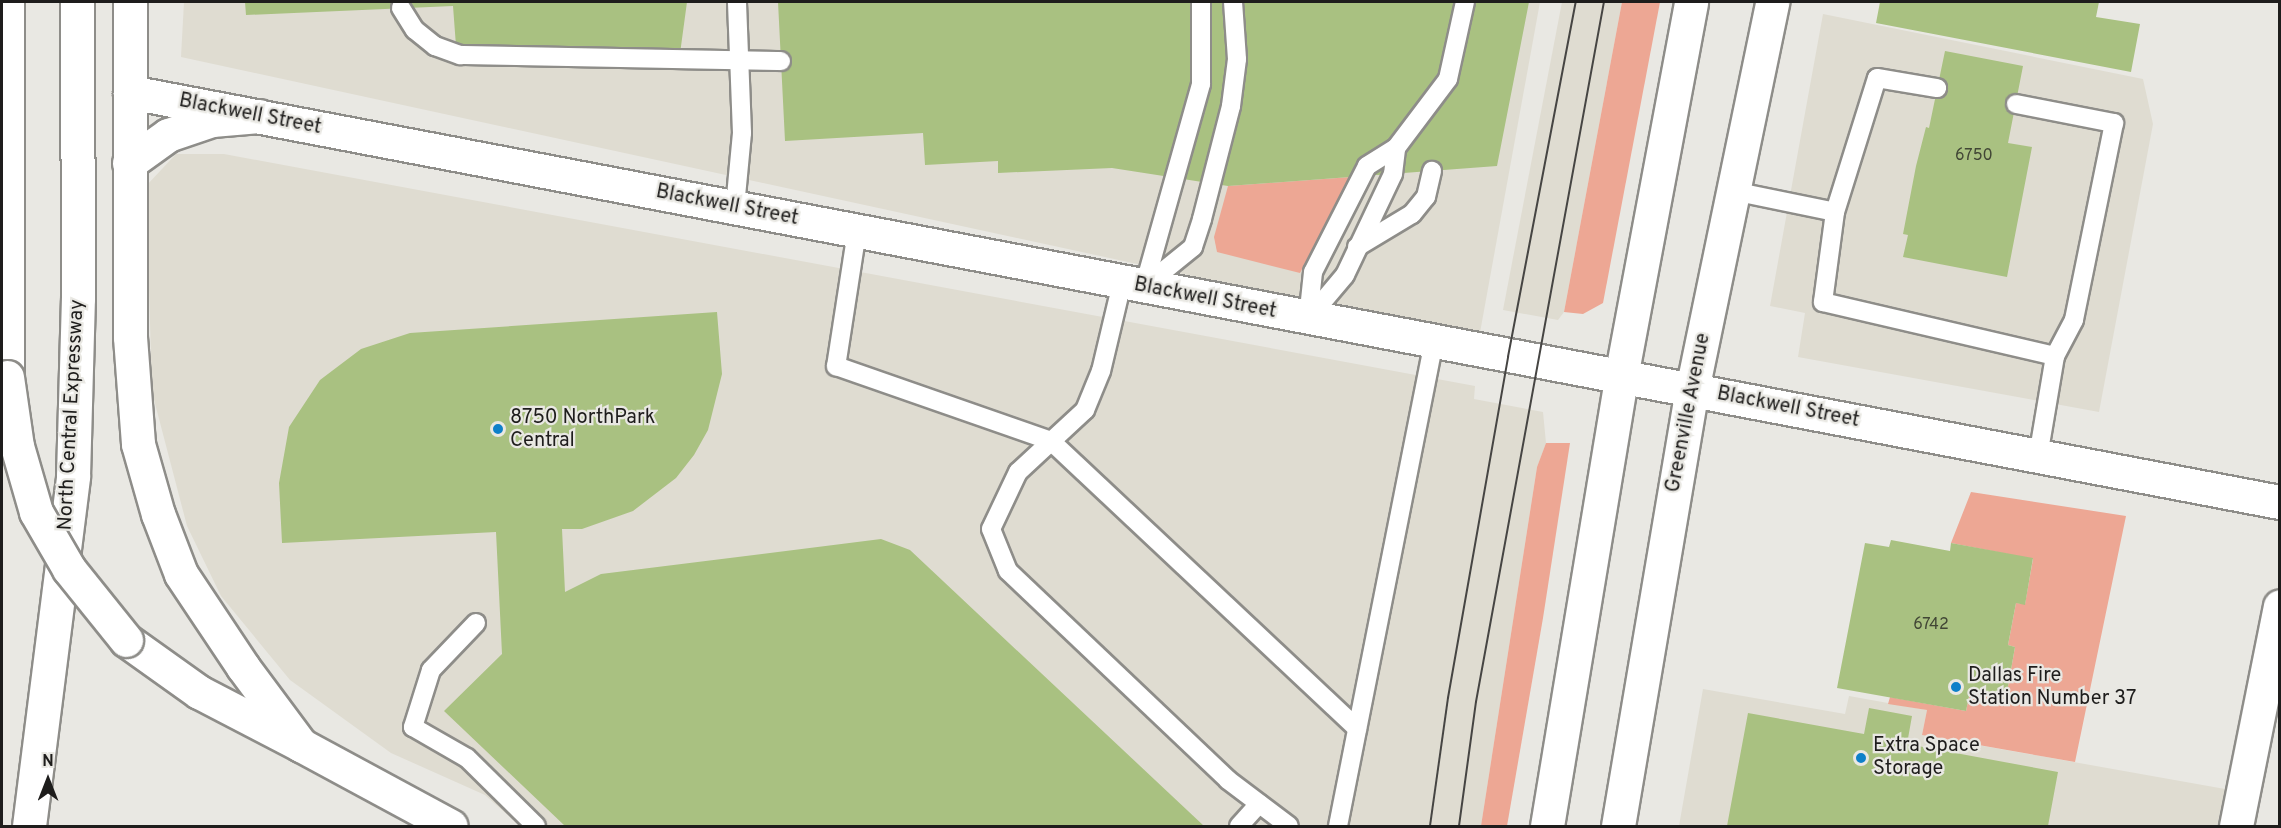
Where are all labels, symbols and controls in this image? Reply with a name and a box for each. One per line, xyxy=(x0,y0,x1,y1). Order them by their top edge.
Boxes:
street label: Blackwell Street xyxy=(177,89,323,141)
house number: 6750 xyxy=(1955,146,1993,166)
street label: Blackwell Street xyxy=(654,180,800,232)
street label: Blackwell Street xyxy=(1132,273,1278,325)
street label: North Central Expressway xyxy=(54,299,90,531)
street label: Greenville Avenue xyxy=(1662,331,1716,495)
street label: Blackwell Street xyxy=(1715,382,1861,434)
place label: 8750 NorthPark Central xyxy=(510,406,655,453)
marker: 8750 NorthPark Central xyxy=(491,422,505,436)
house number: 6742 xyxy=(1913,615,1949,635)
place label: Dallas Fire Station Number 37 xyxy=(1968,664,2136,711)
marker: Dallas Fire Station Number 37 xyxy=(1949,680,1963,694)
place label: Extra Space Storage xyxy=(1873,734,1980,781)
north arrow xyxy=(18,750,78,810)
marker: Extra Space Storage xyxy=(1854,751,1868,765)
text: N xyxy=(42,752,54,772)

